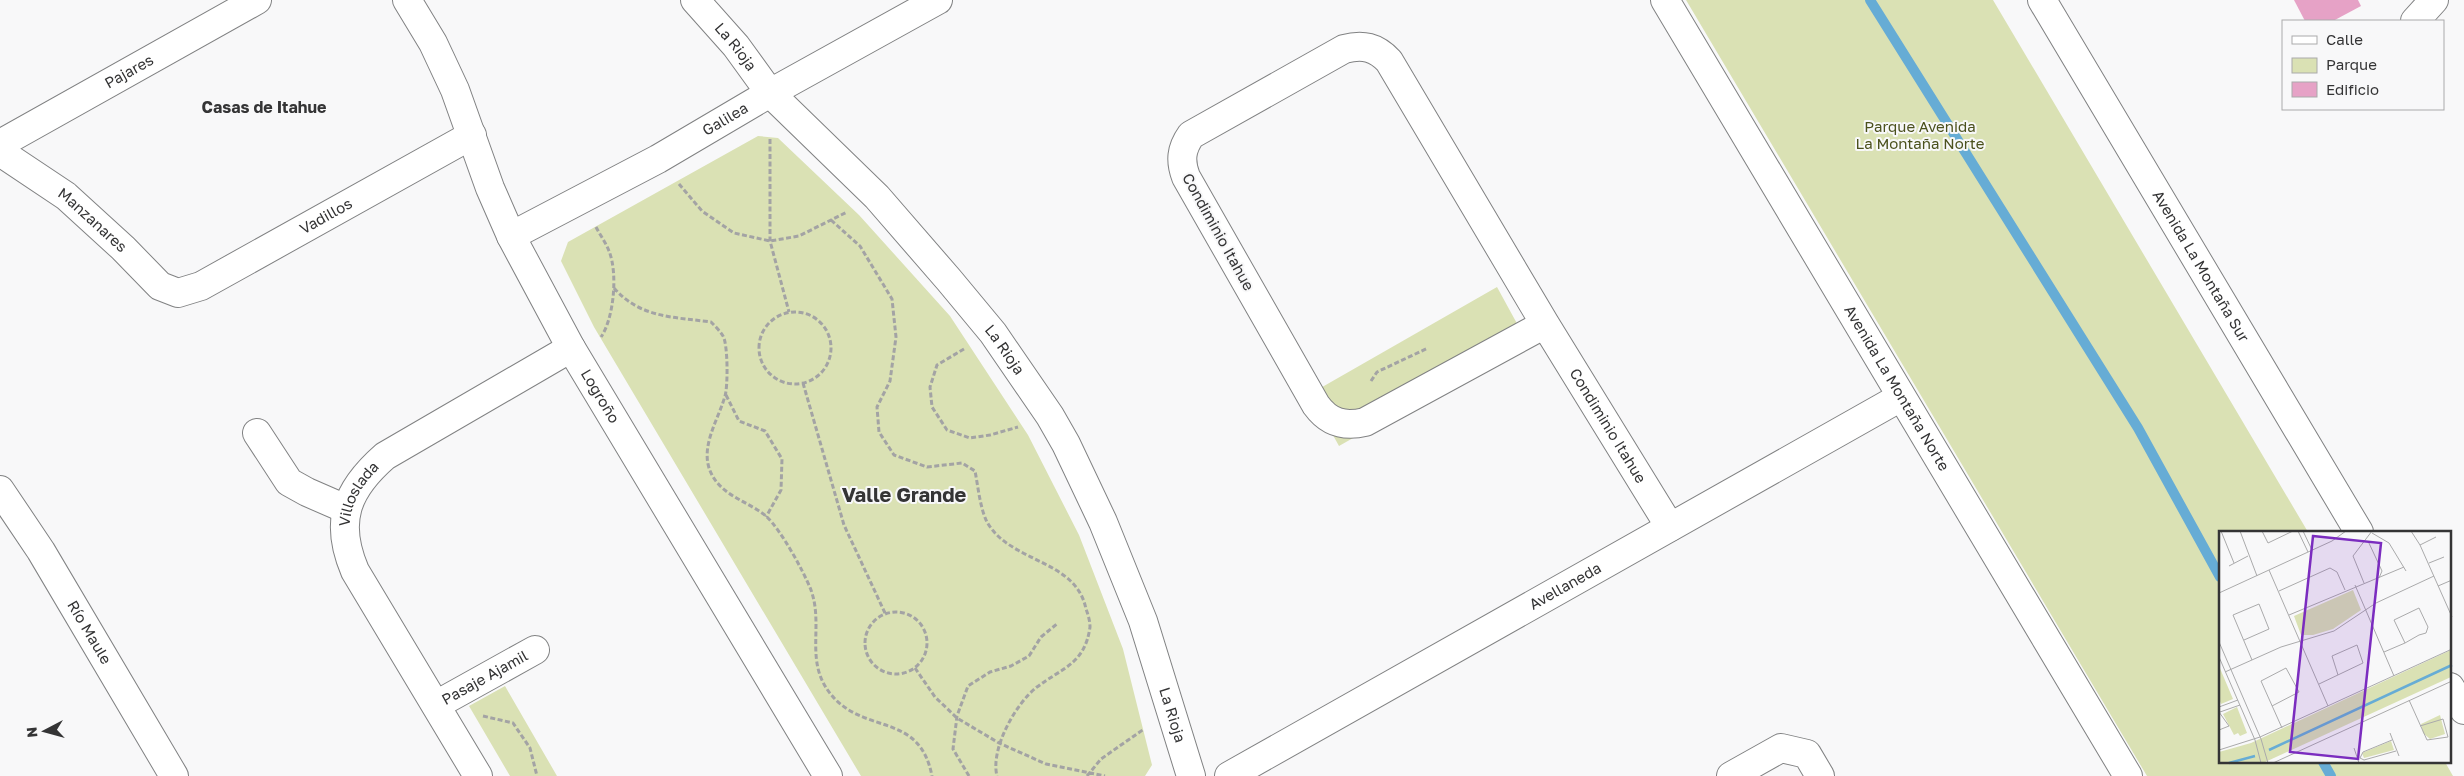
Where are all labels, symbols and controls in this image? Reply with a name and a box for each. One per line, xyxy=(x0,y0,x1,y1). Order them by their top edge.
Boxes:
street label: La Rioja xyxy=(711,18,761,74)
legend xyxy=(2282,20,2444,110)
text: Calle xyxy=(2326,30,2363,48)
street label: Pajares xyxy=(101,50,156,92)
text: Parque xyxy=(2326,55,2377,73)
text: Edificio xyxy=(2326,80,2379,98)
district label: Casas de Itahue xyxy=(202,97,326,117)
street label: Galilea xyxy=(699,98,751,139)
park label: Parque Avenida La Montaña Norte xyxy=(1855,117,1985,152)
street label: Condiminio Itahue xyxy=(1179,170,1259,293)
street label: Manzanares xyxy=(55,183,131,255)
street label: Avenida La Montaña Sur xyxy=(2149,187,2254,345)
street label: Vadillos xyxy=(296,194,355,237)
street label: Avenida La Montaña Norte xyxy=(1841,301,1954,474)
street label: La Rioja xyxy=(982,320,1029,378)
street label: Condiminio Itahue xyxy=(1567,365,1651,486)
street label: Logroño xyxy=(578,366,624,426)
street label: Villoslada xyxy=(335,457,382,527)
district label: Valle Grande xyxy=(842,482,966,506)
inset map xyxy=(2219,531,2452,764)
street label: Avellaneda xyxy=(1526,558,1604,613)
street label: Río Maule xyxy=(64,597,116,667)
street label: Pasaje Ajamil xyxy=(438,646,531,708)
street label: La Rioja xyxy=(1156,685,1190,744)
north arrow xyxy=(20,706,70,756)
text: N xyxy=(23,726,41,739)

